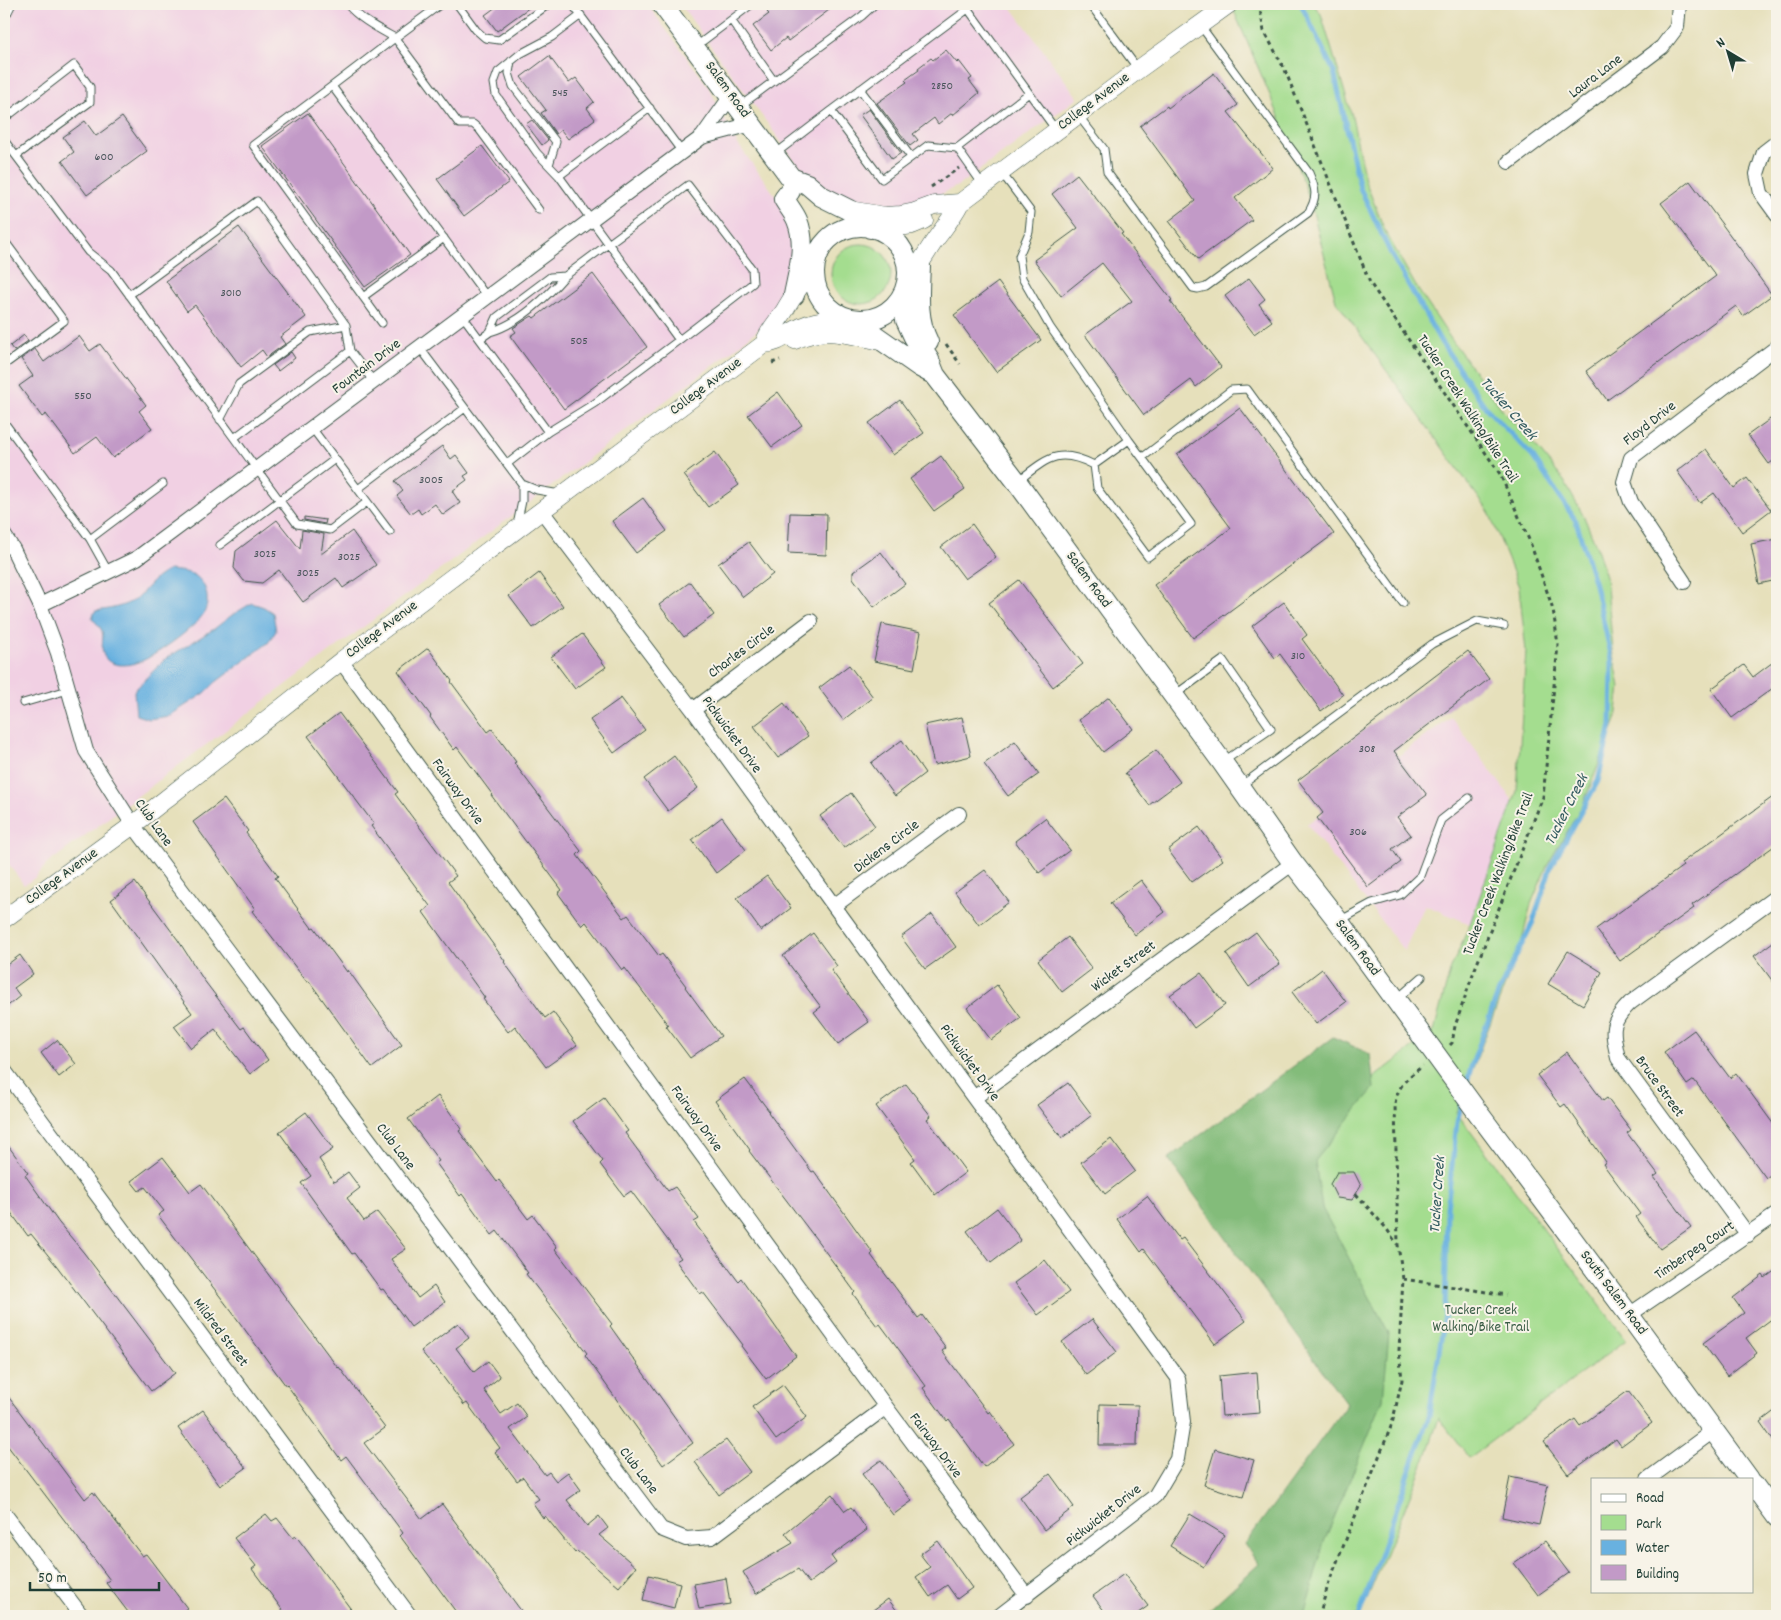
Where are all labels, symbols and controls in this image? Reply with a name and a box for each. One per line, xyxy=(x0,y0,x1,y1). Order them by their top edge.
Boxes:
north arrow xyxy=(1704,28,1754,78)
text: N xyxy=(1712,33,1730,53)
street label: Laura Lane xyxy=(1564,49,1628,105)
street label: Salem Road xyxy=(699,57,755,123)
street label: College Avenue xyxy=(1053,67,1135,137)
house number: 2850 xyxy=(931,78,953,95)
house number: 545 xyxy=(552,85,568,102)
house number: 600 xyxy=(95,149,113,166)
house number: 3010 xyxy=(220,285,242,302)
street label: Tucker Creek Walking/Bike Trail xyxy=(1412,332,1522,486)
house number: 505 xyxy=(570,333,588,350)
street label: Fountain Drive xyxy=(328,334,406,400)
street label: College Avenue xyxy=(665,352,747,422)
water label: Tucker Creek xyxy=(1475,373,1541,445)
house number: 550 xyxy=(74,388,92,405)
street label: Floyd Drive xyxy=(1619,396,1682,452)
house number: 3005 xyxy=(419,472,443,489)
house number: 3025 xyxy=(254,546,276,563)
street label: Salem Road xyxy=(1060,547,1116,613)
house number: 3025 xyxy=(338,549,360,566)
house number: 3025 xyxy=(297,565,319,582)
street label: College Avenue xyxy=(341,595,423,665)
street label: Charles Circle xyxy=(704,619,780,684)
house number: 310 xyxy=(1291,648,1305,665)
street label: Pickwicket Drive xyxy=(695,692,767,779)
house number: 308 xyxy=(1359,741,1376,758)
street label: Fairway Drive xyxy=(425,754,489,830)
water label: Tucker Creek xyxy=(1539,769,1595,850)
street label: Tucker Creek Walking/Bike Trail xyxy=(1458,789,1540,959)
street label: Club Lane xyxy=(128,795,178,852)
street label: Dickens Circle xyxy=(849,815,925,879)
house number: 306 xyxy=(1349,824,1367,841)
street label: College Avenue xyxy=(21,843,103,911)
street label: Salem Road xyxy=(1329,915,1385,981)
street label: Wicket Street xyxy=(1087,936,1161,998)
street label: Pickwicket Drive xyxy=(933,1020,1005,1107)
street label: Bruce Street xyxy=(1629,1052,1689,1123)
street label: Fairway Drive xyxy=(664,1081,728,1157)
street label: Club Lane xyxy=(370,1119,420,1176)
water label: Tucker Creek xyxy=(1424,1154,1452,1234)
street label: Timberpeg Court xyxy=(1650,1216,1740,1286)
street label: South Salem Road xyxy=(1574,1246,1652,1340)
street label: Mildred Street xyxy=(187,1294,254,1372)
park label: Tucker Creek Walking/Bike Trail xyxy=(1433,1300,1530,1339)
street label: Fairway Drive xyxy=(903,1409,967,1484)
street label: Club Lane xyxy=(613,1443,663,1500)
legend xyxy=(1591,1478,1754,1592)
street label: Pickwicket Drive xyxy=(1061,1479,1147,1553)
text: Road xyxy=(1636,1488,1664,1510)
text: Park xyxy=(1636,1514,1662,1536)
text: Water xyxy=(1636,1538,1670,1560)
scale bar xyxy=(30,1560,159,1592)
text: Building xyxy=(1636,1564,1679,1586)
text: 50 m xyxy=(38,1568,67,1590)

